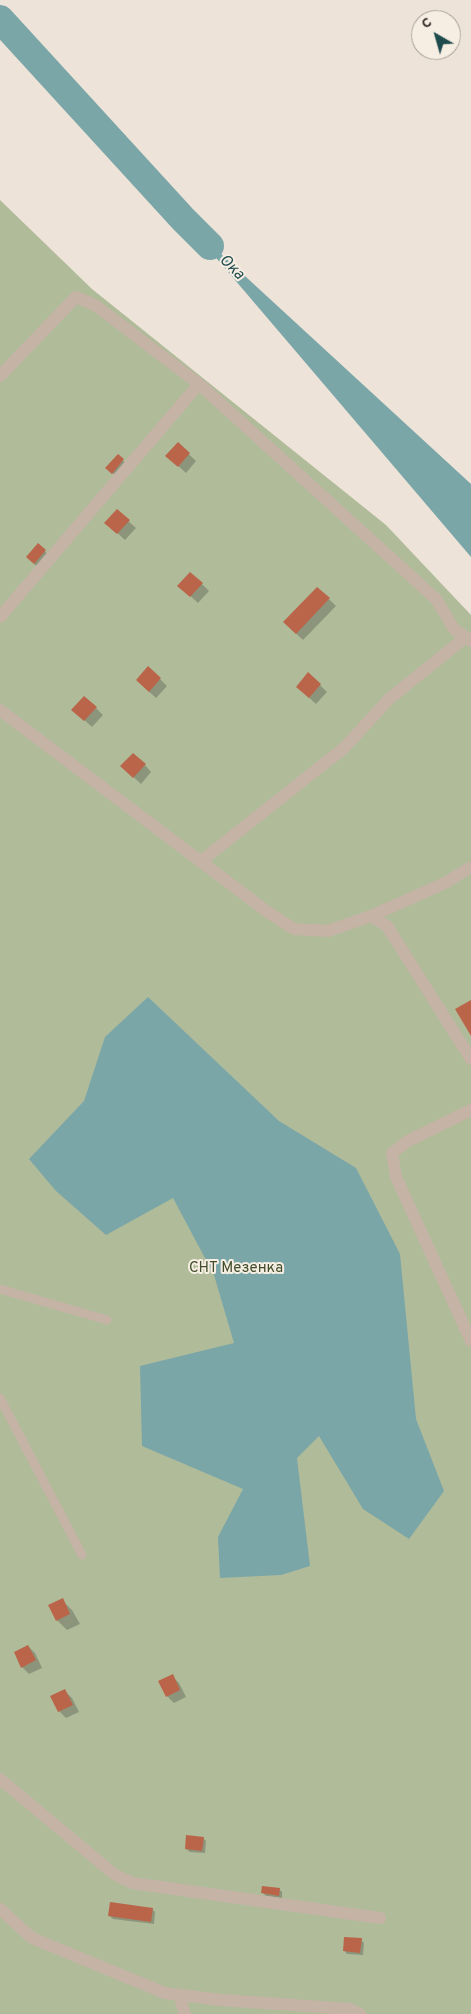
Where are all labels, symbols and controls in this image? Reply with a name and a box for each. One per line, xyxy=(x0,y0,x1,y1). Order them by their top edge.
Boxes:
north arrow xyxy=(411,10,461,60)
text: С xyxy=(418,14,436,33)
water label: Ока xyxy=(214,251,248,285)
park label: СНТ Мезенка xyxy=(189,1260,283,1278)

